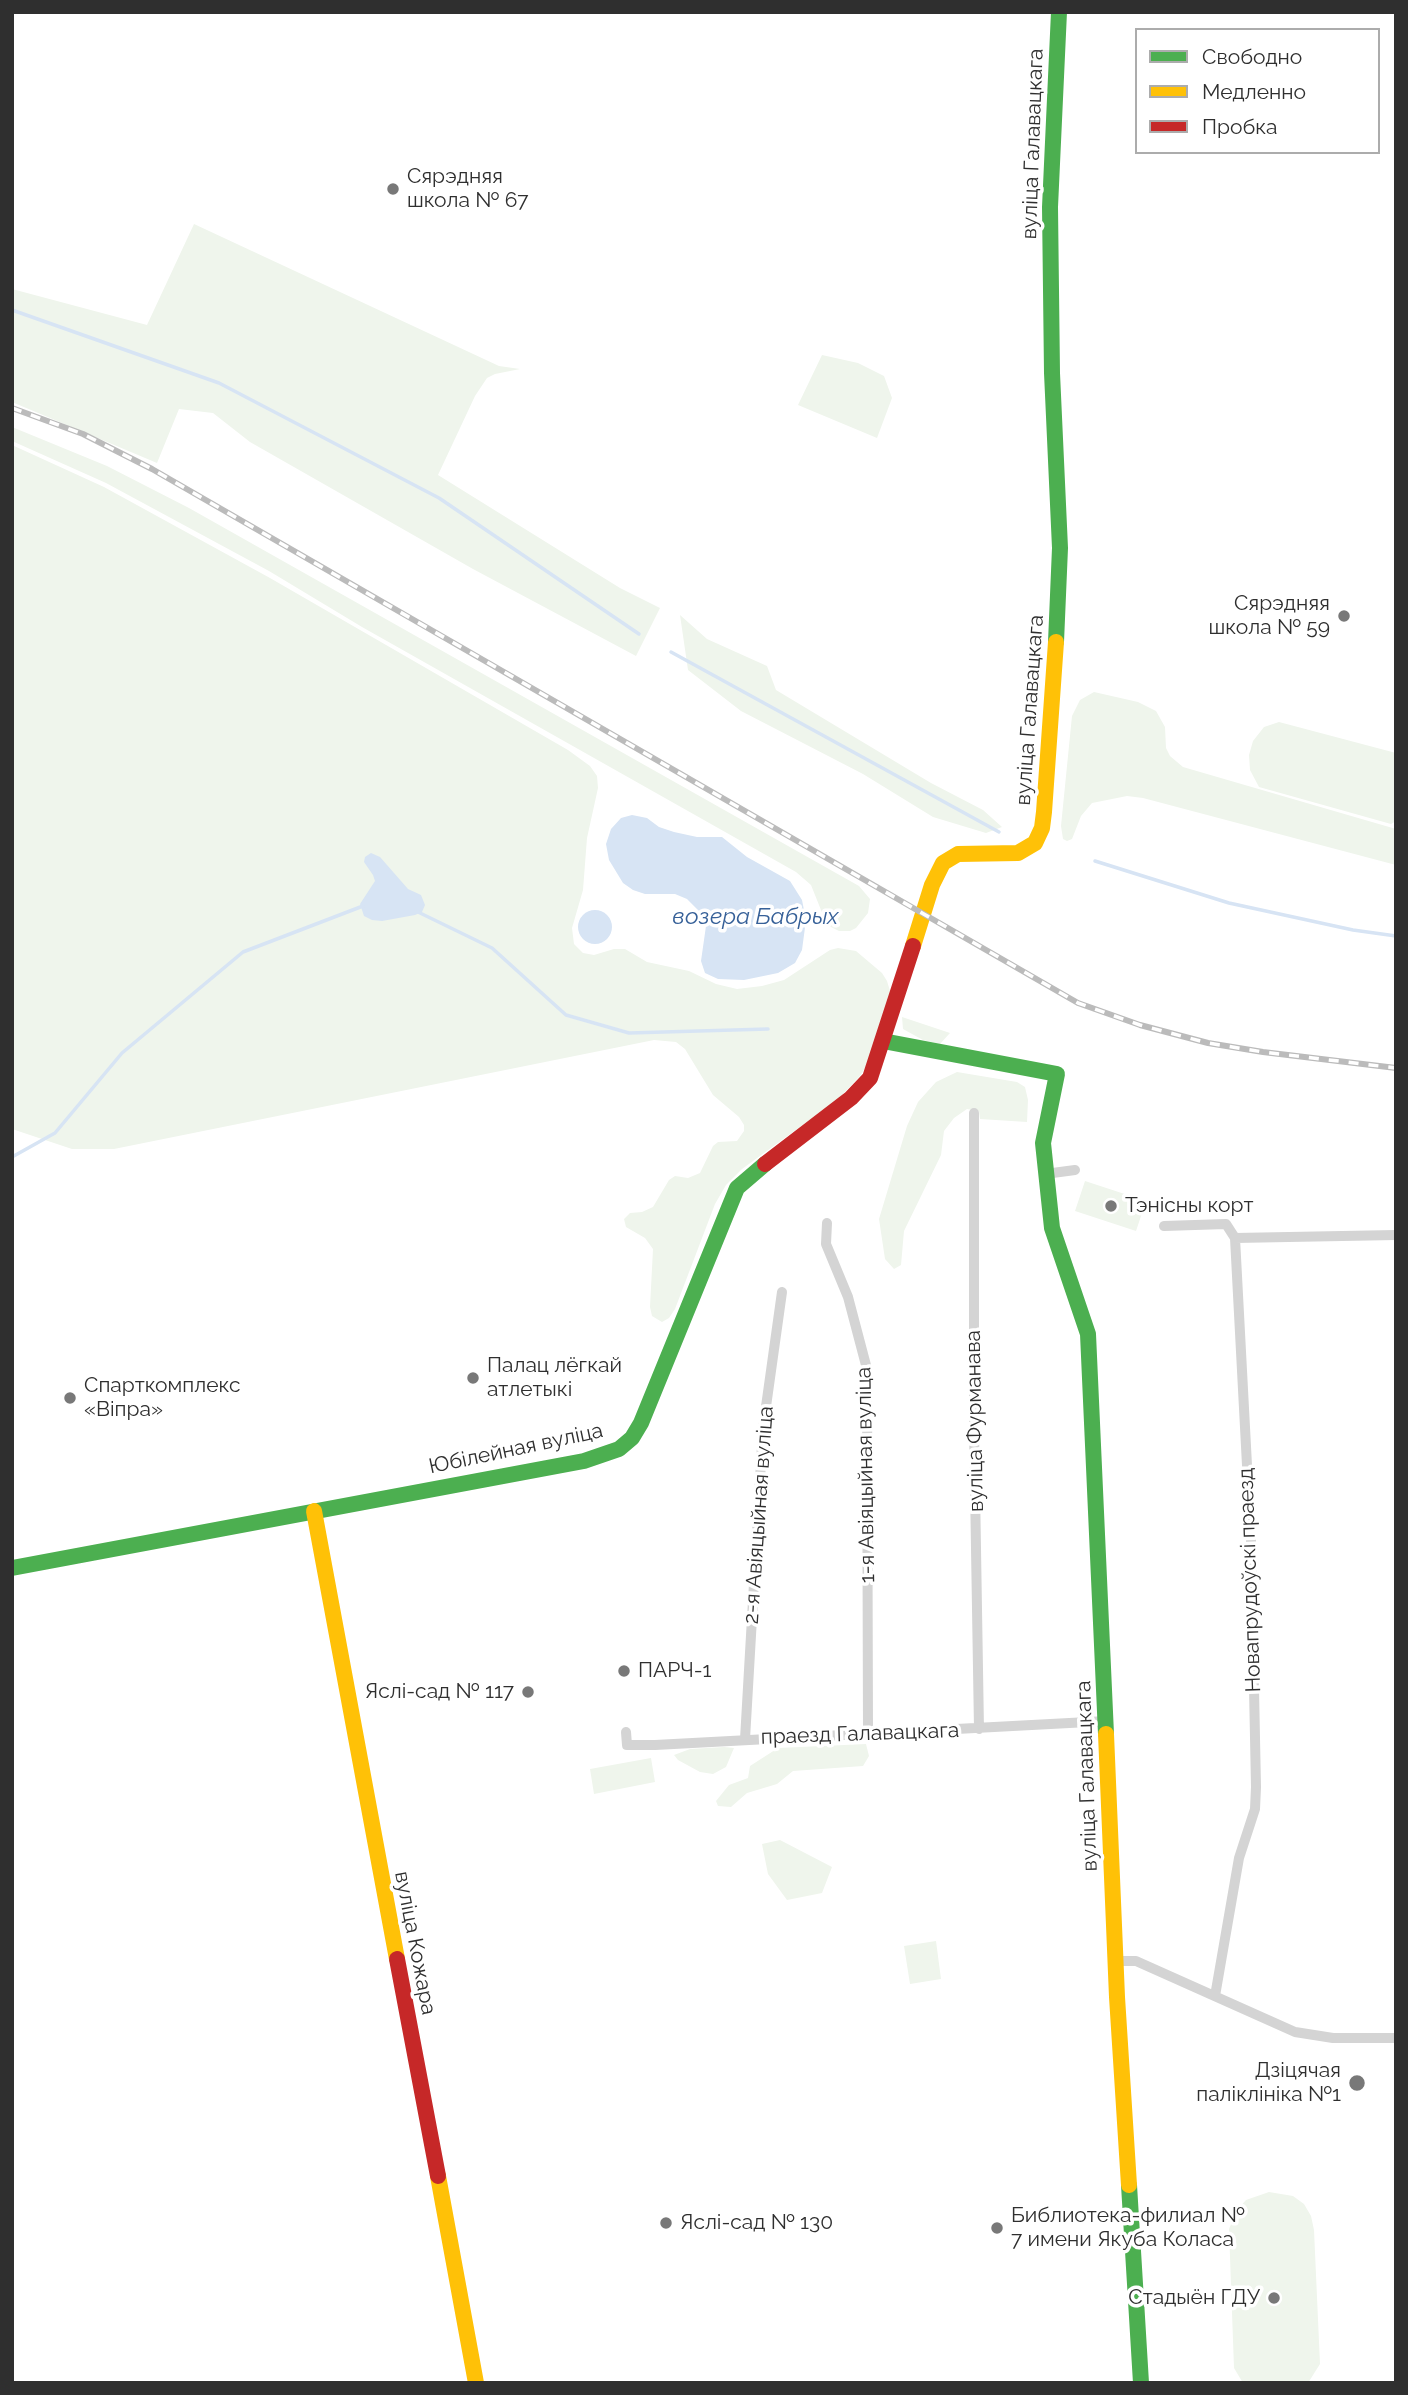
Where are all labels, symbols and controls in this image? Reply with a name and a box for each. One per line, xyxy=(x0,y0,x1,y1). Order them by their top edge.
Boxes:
legend xyxy=(1135,28,1380,154)
text: Свободно xyxy=(1202,44,1302,69)
street label: вуліца Галавацкага xyxy=(1017,48,1049,240)
text: Медленно xyxy=(1202,79,1306,104)
text: Пробка xyxy=(1202,114,1278,139)
place label: Сярэдняя школа № 67 xyxy=(407,164,529,214)
marker: Сярэдняя школа № 67 xyxy=(385,181,401,197)
place label: Сярэдняя школа № 59 xyxy=(1209,591,1330,641)
marker: Сярэдняя школа № 59 xyxy=(1336,608,1352,624)
street label: вуліца Галавацкага xyxy=(1011,614,1049,806)
water label: возера Бабрых xyxy=(672,903,838,931)
place label: Тэнісны корт xyxy=(1125,1193,1253,1219)
marker: Тэнісны корт xyxy=(1103,1198,1119,1214)
street label: вуліца Фурманава xyxy=(961,1330,989,1512)
place label: Палац лёгкай атлетыкі xyxy=(487,1353,622,1403)
street label: 1-я Авіяцыйная вуліца xyxy=(852,1367,880,1583)
marker: Палац лёгкай атлетыкі xyxy=(465,1370,481,1386)
place label: Спарткомплекс «Віпра» xyxy=(84,1373,240,1423)
marker: Спарткомплекс «Віпра» xyxy=(62,1390,78,1406)
street label: 2-я Авіяцыйная вуліца xyxy=(739,1405,779,1625)
street label: Юбілейная вуліца xyxy=(427,1418,605,1480)
street label: Новапрудоўскі праезд xyxy=(1233,1467,1267,1693)
place label: ПАРЧ-1 xyxy=(638,1658,711,1684)
marker: ПАРЧ-1 xyxy=(616,1663,632,1679)
place label: Яслі-сад № 117 xyxy=(365,1679,514,1705)
street label: вуліца Галавацкага xyxy=(1071,1680,1103,1872)
marker: Яслі-сад № 117 xyxy=(520,1684,536,1700)
street label: праезд Галавацкага xyxy=(760,1718,960,1750)
street label: вуліца Кожара xyxy=(389,1869,441,2017)
place label: Дзіцячая паліклініка №1 xyxy=(1196,2058,1341,2108)
marker: Дзіцячая паліклініка №1 xyxy=(1347,2073,1367,2093)
place label: Библиотека-филиал № 7 имени Якуба Коласа xyxy=(1011,2203,1245,2253)
place label: Яслі-сад № 130 xyxy=(680,2210,833,2236)
marker: Яслі-сад № 130 xyxy=(658,2215,674,2231)
marker: Библиотека-филиал № 7 имени Якуба Коласа xyxy=(989,2220,1005,2236)
place label: Стадыён ГДУ xyxy=(1128,2285,1260,2311)
marker: Стадыён ГДУ xyxy=(1266,2290,1282,2306)

